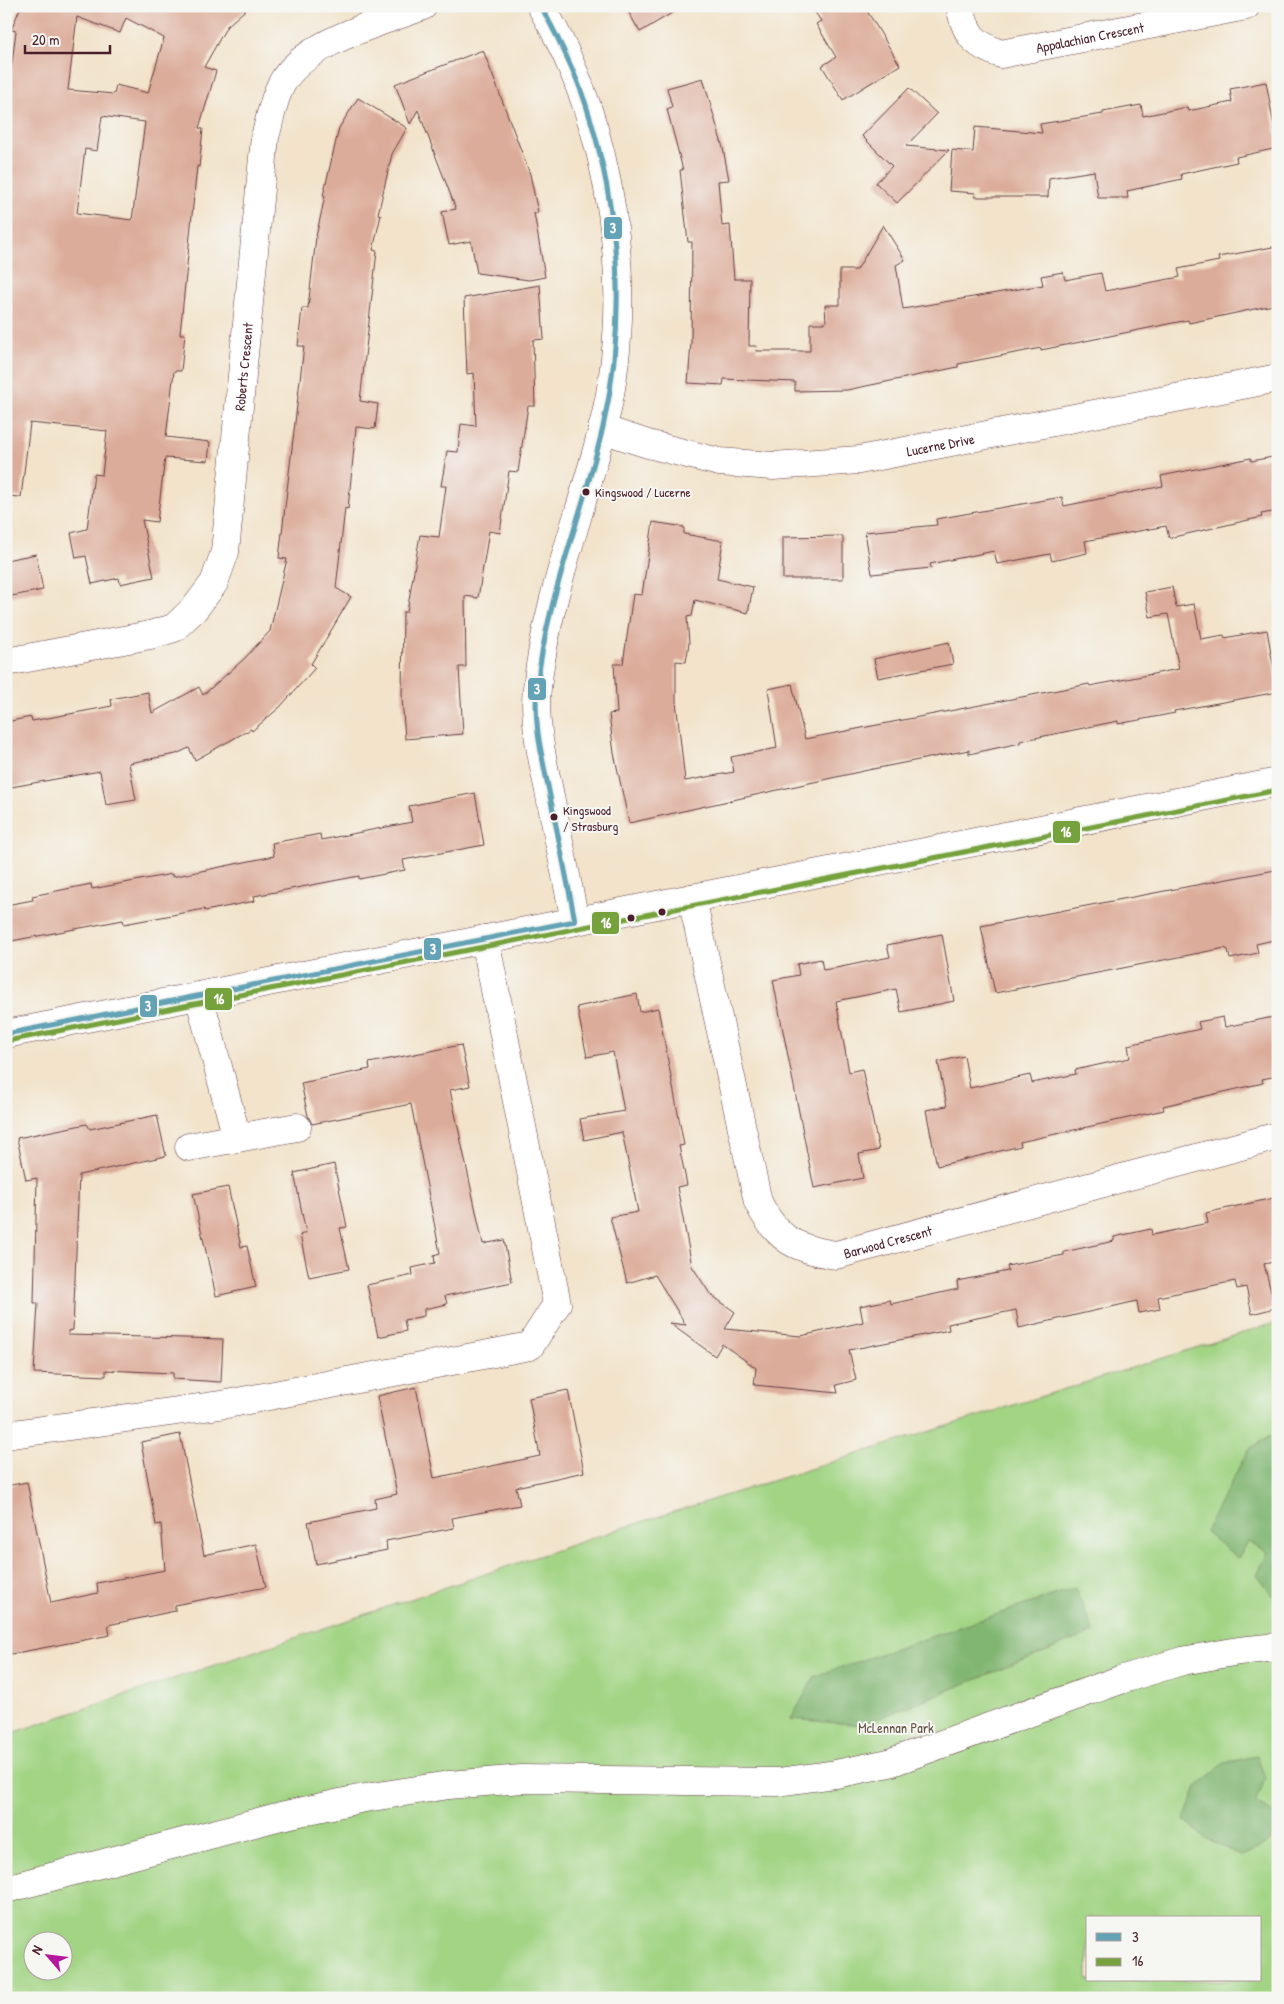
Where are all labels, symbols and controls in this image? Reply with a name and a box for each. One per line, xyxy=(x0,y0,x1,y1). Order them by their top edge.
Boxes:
street label: Appalachian Crescent xyxy=(1034,17,1145,56)
scale bar xyxy=(25,22,110,54)
text: 20 m xyxy=(32,29,59,50)
line badge: 3 xyxy=(603,216,623,240)
text: 3 xyxy=(610,218,617,237)
street label: Roberts Crescent xyxy=(229,322,257,412)
street label: Lucerne Drive xyxy=(905,428,976,460)
place label: Kingswood / Lucerne xyxy=(595,483,691,501)
marker: Kingswood / Lucerne xyxy=(581,487,591,497)
line badge: 3 xyxy=(527,677,547,701)
text: 3 xyxy=(534,679,541,698)
place label: Kingswood / Strasburg xyxy=(563,801,619,835)
marker: Kingswood / Strasburg xyxy=(549,812,559,822)
line badge: 16 xyxy=(1052,820,1081,844)
text: 16 xyxy=(1061,822,1072,841)
unlabelled marker xyxy=(657,907,667,917)
line badge: 16 xyxy=(591,911,620,935)
text: 16 xyxy=(601,913,612,932)
unlabelled marker xyxy=(626,913,636,923)
line badge: 3 xyxy=(423,937,442,961)
text: 3 xyxy=(430,939,437,958)
line badge: 16 xyxy=(204,987,233,1011)
text: 16 xyxy=(214,989,225,1008)
line badge: 3 xyxy=(139,994,158,1018)
text: 3 xyxy=(145,996,152,1015)
street label: Barwood Crescent xyxy=(841,1220,934,1262)
park label: McLennan Park xyxy=(858,1718,934,1737)
legend xyxy=(1086,1916,1262,1982)
text: 3 xyxy=(1132,1926,1139,1947)
north arrow xyxy=(22,1932,72,1982)
text: N xyxy=(26,1941,46,1957)
text: 16 xyxy=(1132,1950,1143,1971)

